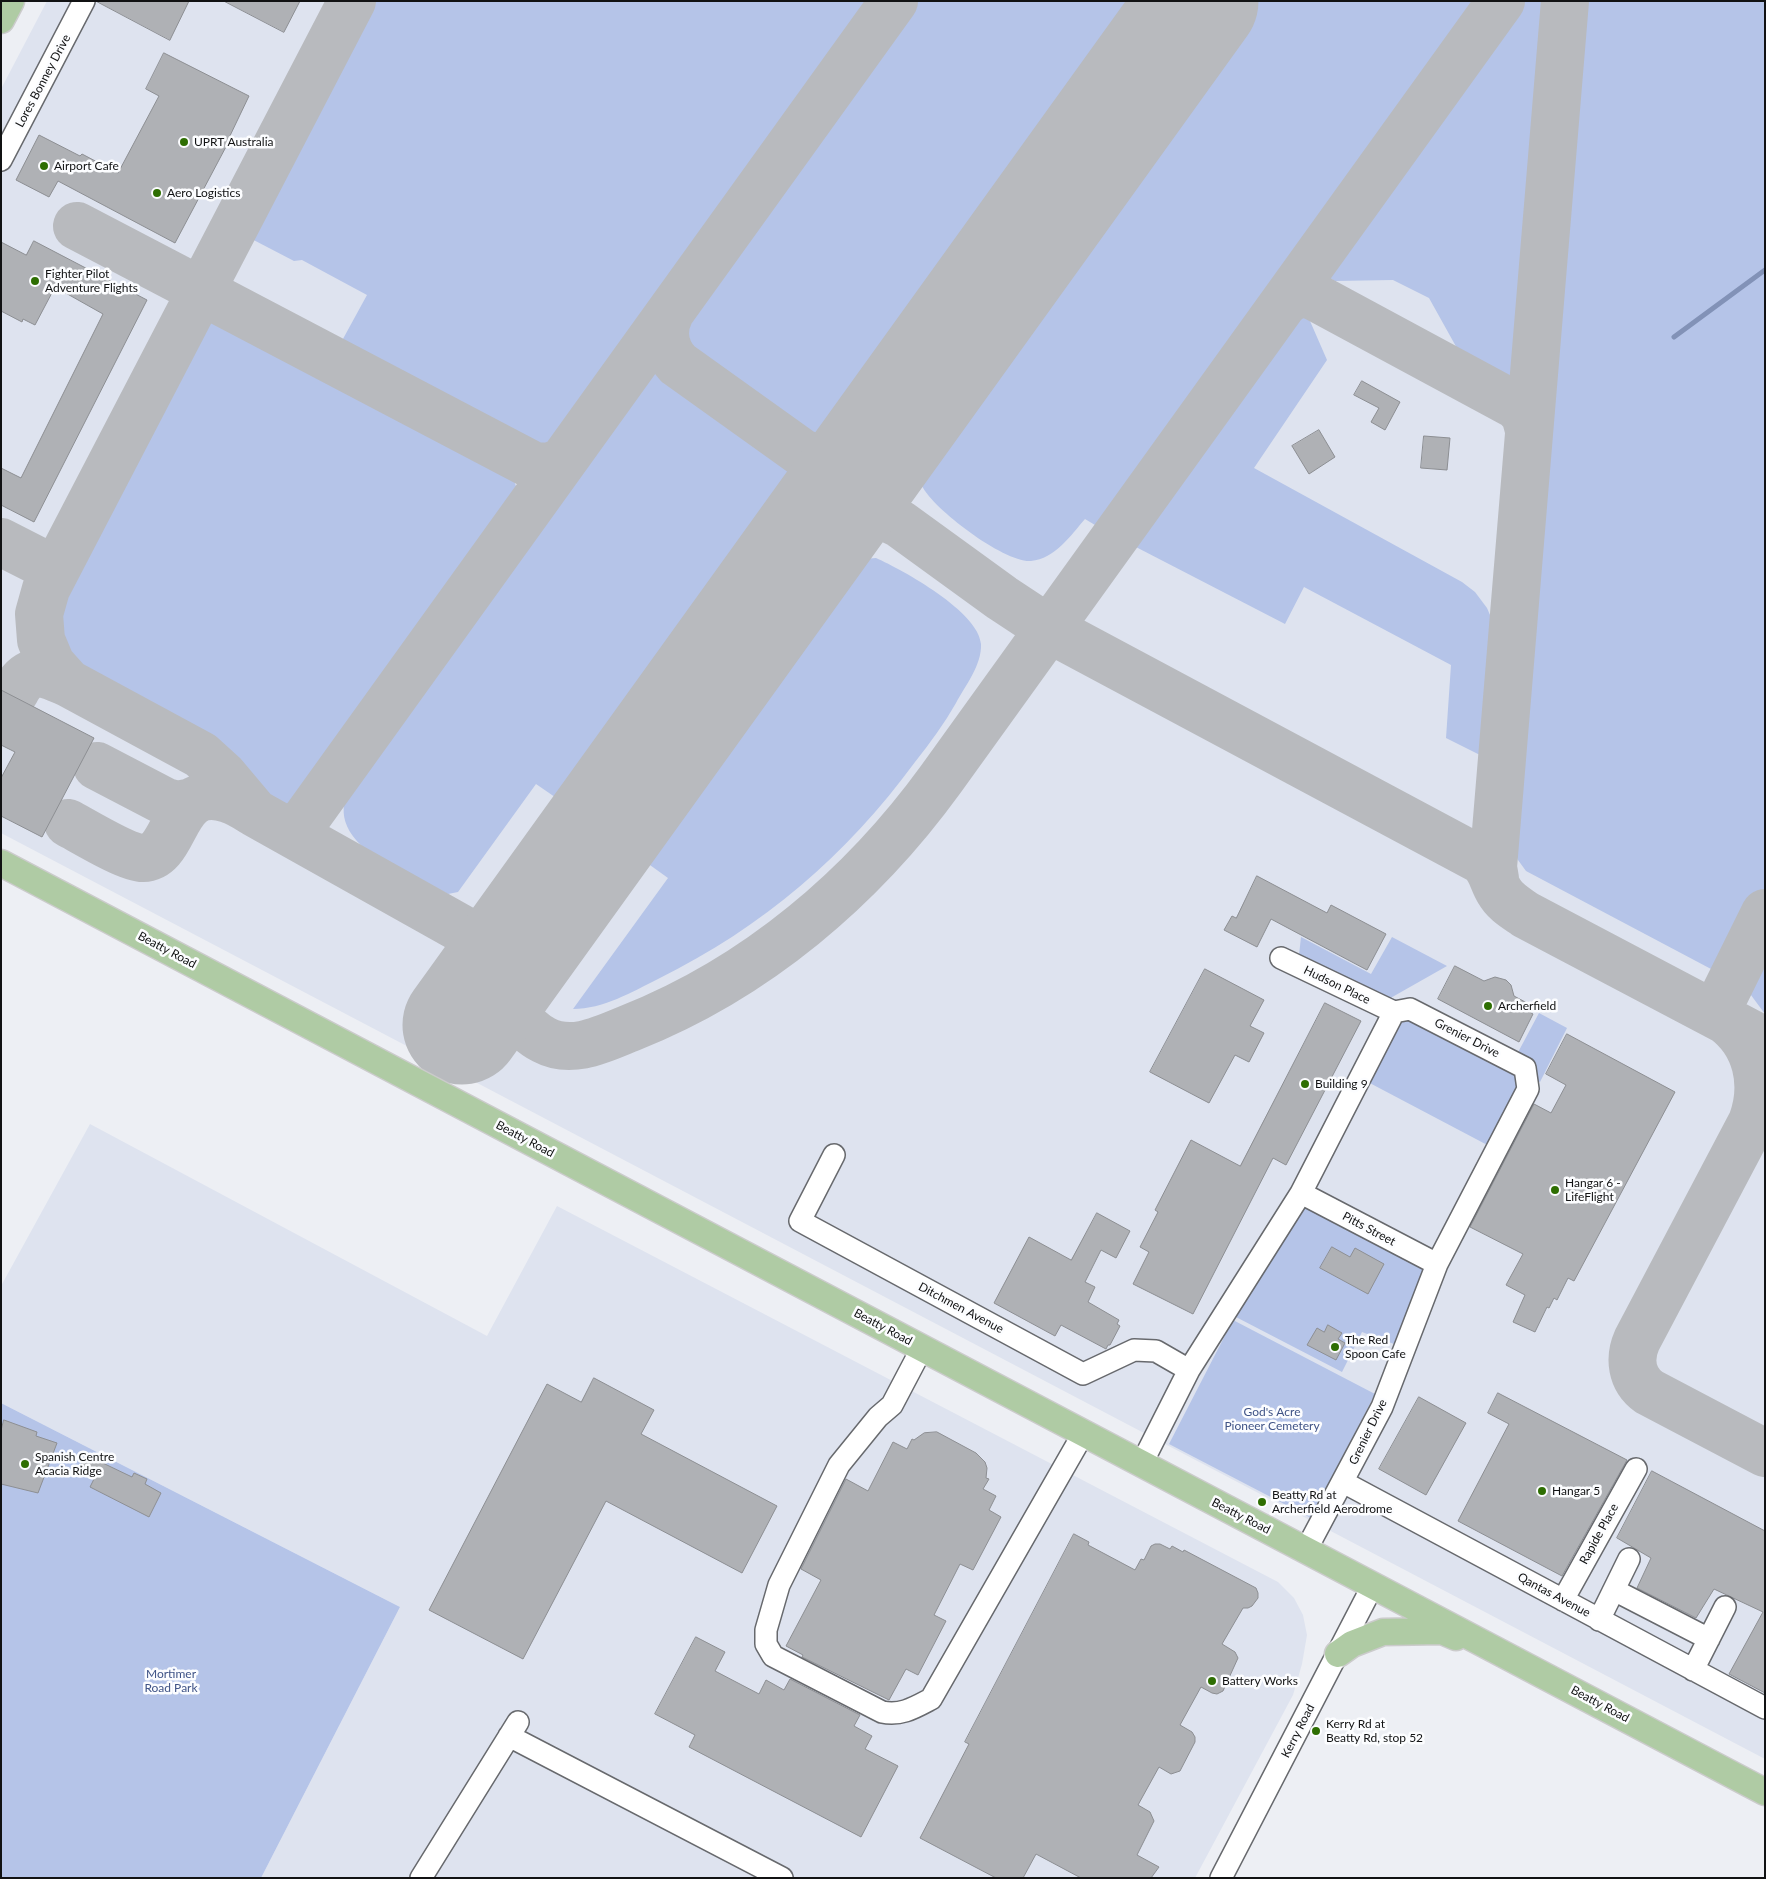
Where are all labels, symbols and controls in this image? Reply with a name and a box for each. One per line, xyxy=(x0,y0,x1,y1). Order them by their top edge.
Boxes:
street label: Lores Bonney Drive xyxy=(12,32,74,130)
place label: UPRT Australia xyxy=(194,135,273,149)
marker: UPRT Australia xyxy=(178,136,190,148)
place label: Airport Cafe xyxy=(54,159,119,173)
marker: Airport Cafe xyxy=(38,160,50,172)
place label: Aero Logistics xyxy=(167,186,240,200)
marker: Aero Logistics xyxy=(151,187,163,199)
place label: Fighter Pilot Adventure Flights xyxy=(45,267,138,295)
marker: Fighter Pilot Adventure Flights xyxy=(29,275,41,287)
street label: Beatty Road xyxy=(135,929,199,971)
street label: Hudson Place xyxy=(1301,963,1373,1007)
place label: Archerfield xyxy=(1498,999,1556,1013)
marker: Archerfield xyxy=(1482,1000,1494,1012)
street label: Grenier Drive xyxy=(1432,1015,1502,1061)
place label: Building 9 xyxy=(1315,1077,1368,1091)
marker: Building 9 xyxy=(1299,1078,1311,1090)
street label: Beatty Road xyxy=(493,1118,557,1160)
place label: Hangar 6 - LifeFlight xyxy=(1565,1176,1621,1204)
marker: Hangar 6 - LifeFlight xyxy=(1549,1184,1561,1196)
street label: Pitts Street xyxy=(1340,1209,1398,1249)
street label: Ditchmen Avenue xyxy=(916,1280,1006,1336)
street label: Beatty Road xyxy=(851,1306,915,1348)
place label: The Red Spoon Cafe xyxy=(1345,1333,1406,1361)
marker: The Red Spoon Cafe xyxy=(1329,1341,1341,1353)
street label: Grenier Drive xyxy=(1346,1397,1390,1467)
park label: God's Acre Pioneer Cemetery xyxy=(1224,1405,1320,1433)
place label: Spanish Centre Acacia Ridge xyxy=(35,1450,114,1478)
marker: Spanish Centre Acacia Ridge xyxy=(19,1458,31,1470)
place label: Hangar 5 xyxy=(1552,1484,1600,1498)
marker: Hangar 5 xyxy=(1536,1485,1548,1497)
place label: Beatty Rd at Archerfield Aerodrome xyxy=(1272,1488,1392,1516)
street label: Beatty Road xyxy=(1209,1495,1273,1537)
marker: Beatty Rd at Archerfield Aerodrome xyxy=(1256,1496,1268,1508)
street label: Rapide Place xyxy=(1576,1501,1622,1567)
street label: Qantas Avenue xyxy=(1515,1570,1593,1620)
park label: Mortimer Road Park xyxy=(144,1667,198,1695)
place label: Battery Works xyxy=(1222,1674,1298,1688)
marker: Battery Works xyxy=(1206,1675,1218,1687)
street label: Beatty Road xyxy=(1568,1683,1632,1725)
street label: Kerry Road xyxy=(1278,1702,1318,1760)
place label: Kerry Rd at Beatty Rd, stop 52 xyxy=(1326,1717,1423,1745)
marker: Kerry Rd at Beatty Rd, stop 52 xyxy=(1310,1725,1322,1737)

